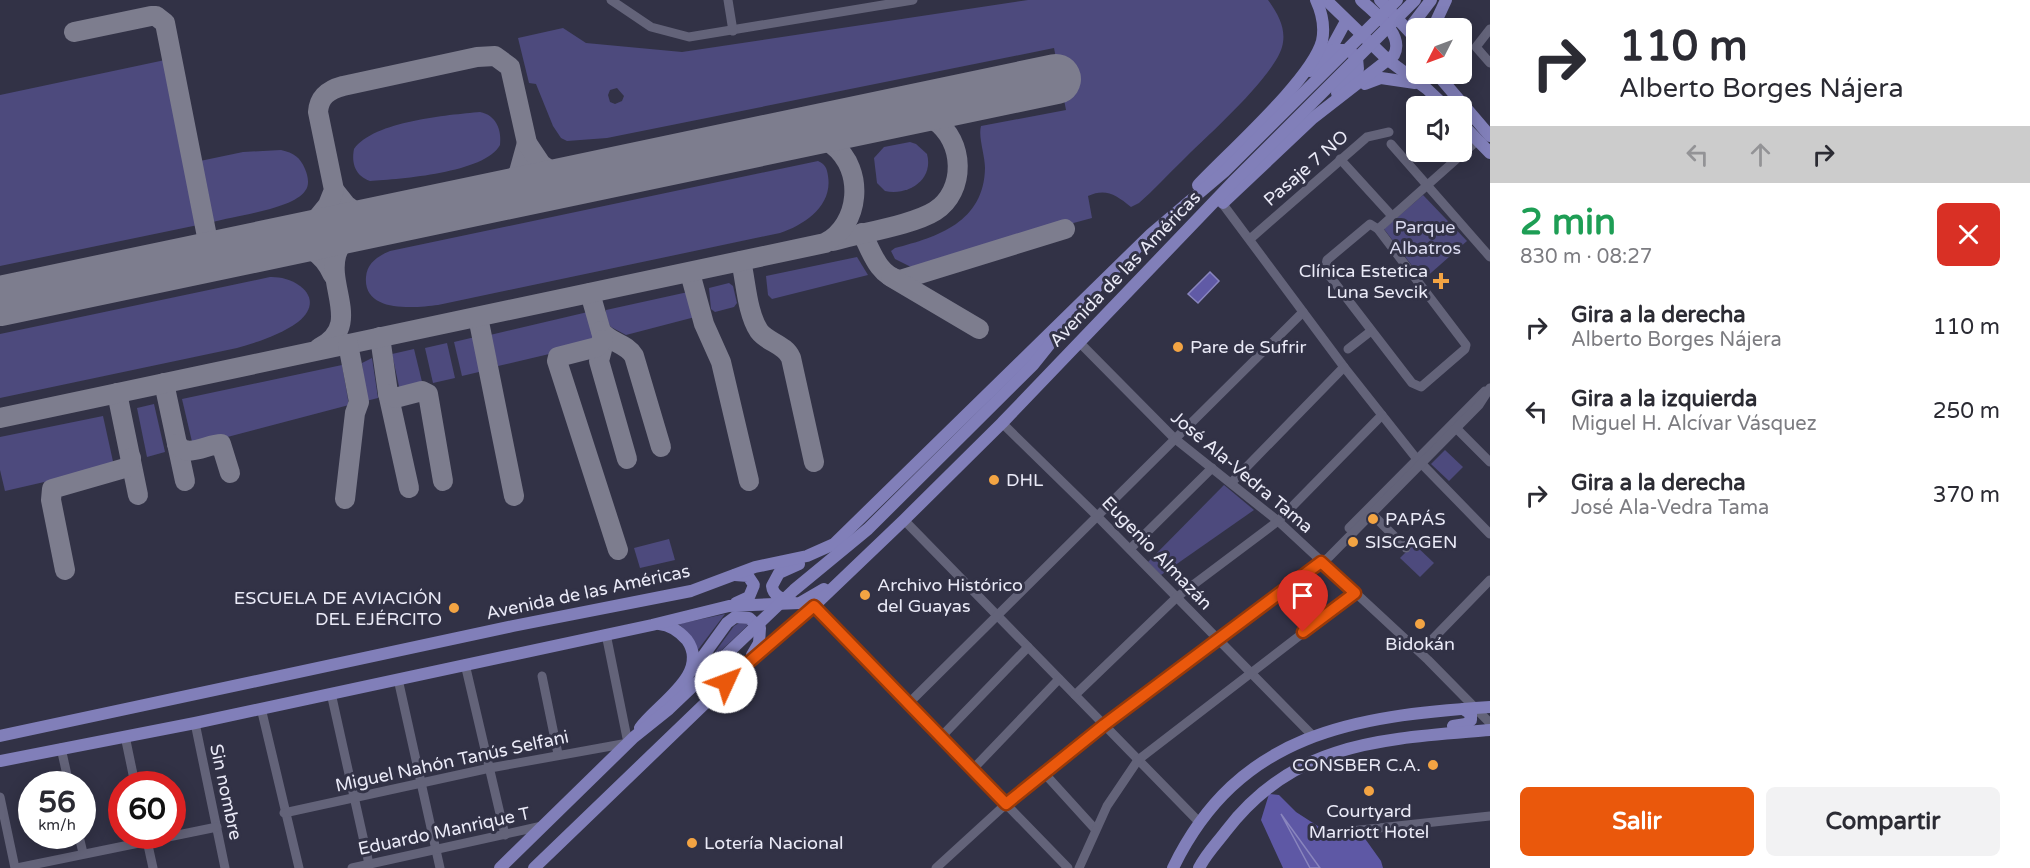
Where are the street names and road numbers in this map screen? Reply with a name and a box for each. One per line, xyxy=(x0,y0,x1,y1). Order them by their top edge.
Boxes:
street label: Pasaje 7 NO xyxy=(1259,125,1353,211)
street label: Avenida de las Américas xyxy=(1045,187,1205,351)
street label: José Ala-Vedra Tama xyxy=(1167,406,1317,538)
street label: Eugenio Almazán xyxy=(1097,492,1217,614)
street label: Avenida de las Américas xyxy=(484,560,692,624)
street label: Miguel Nahón Tanús Selfani xyxy=(333,725,571,797)
street label: Sin nombre xyxy=(205,742,247,842)
street label: Eduardo Manrique T xyxy=(356,802,532,860)

